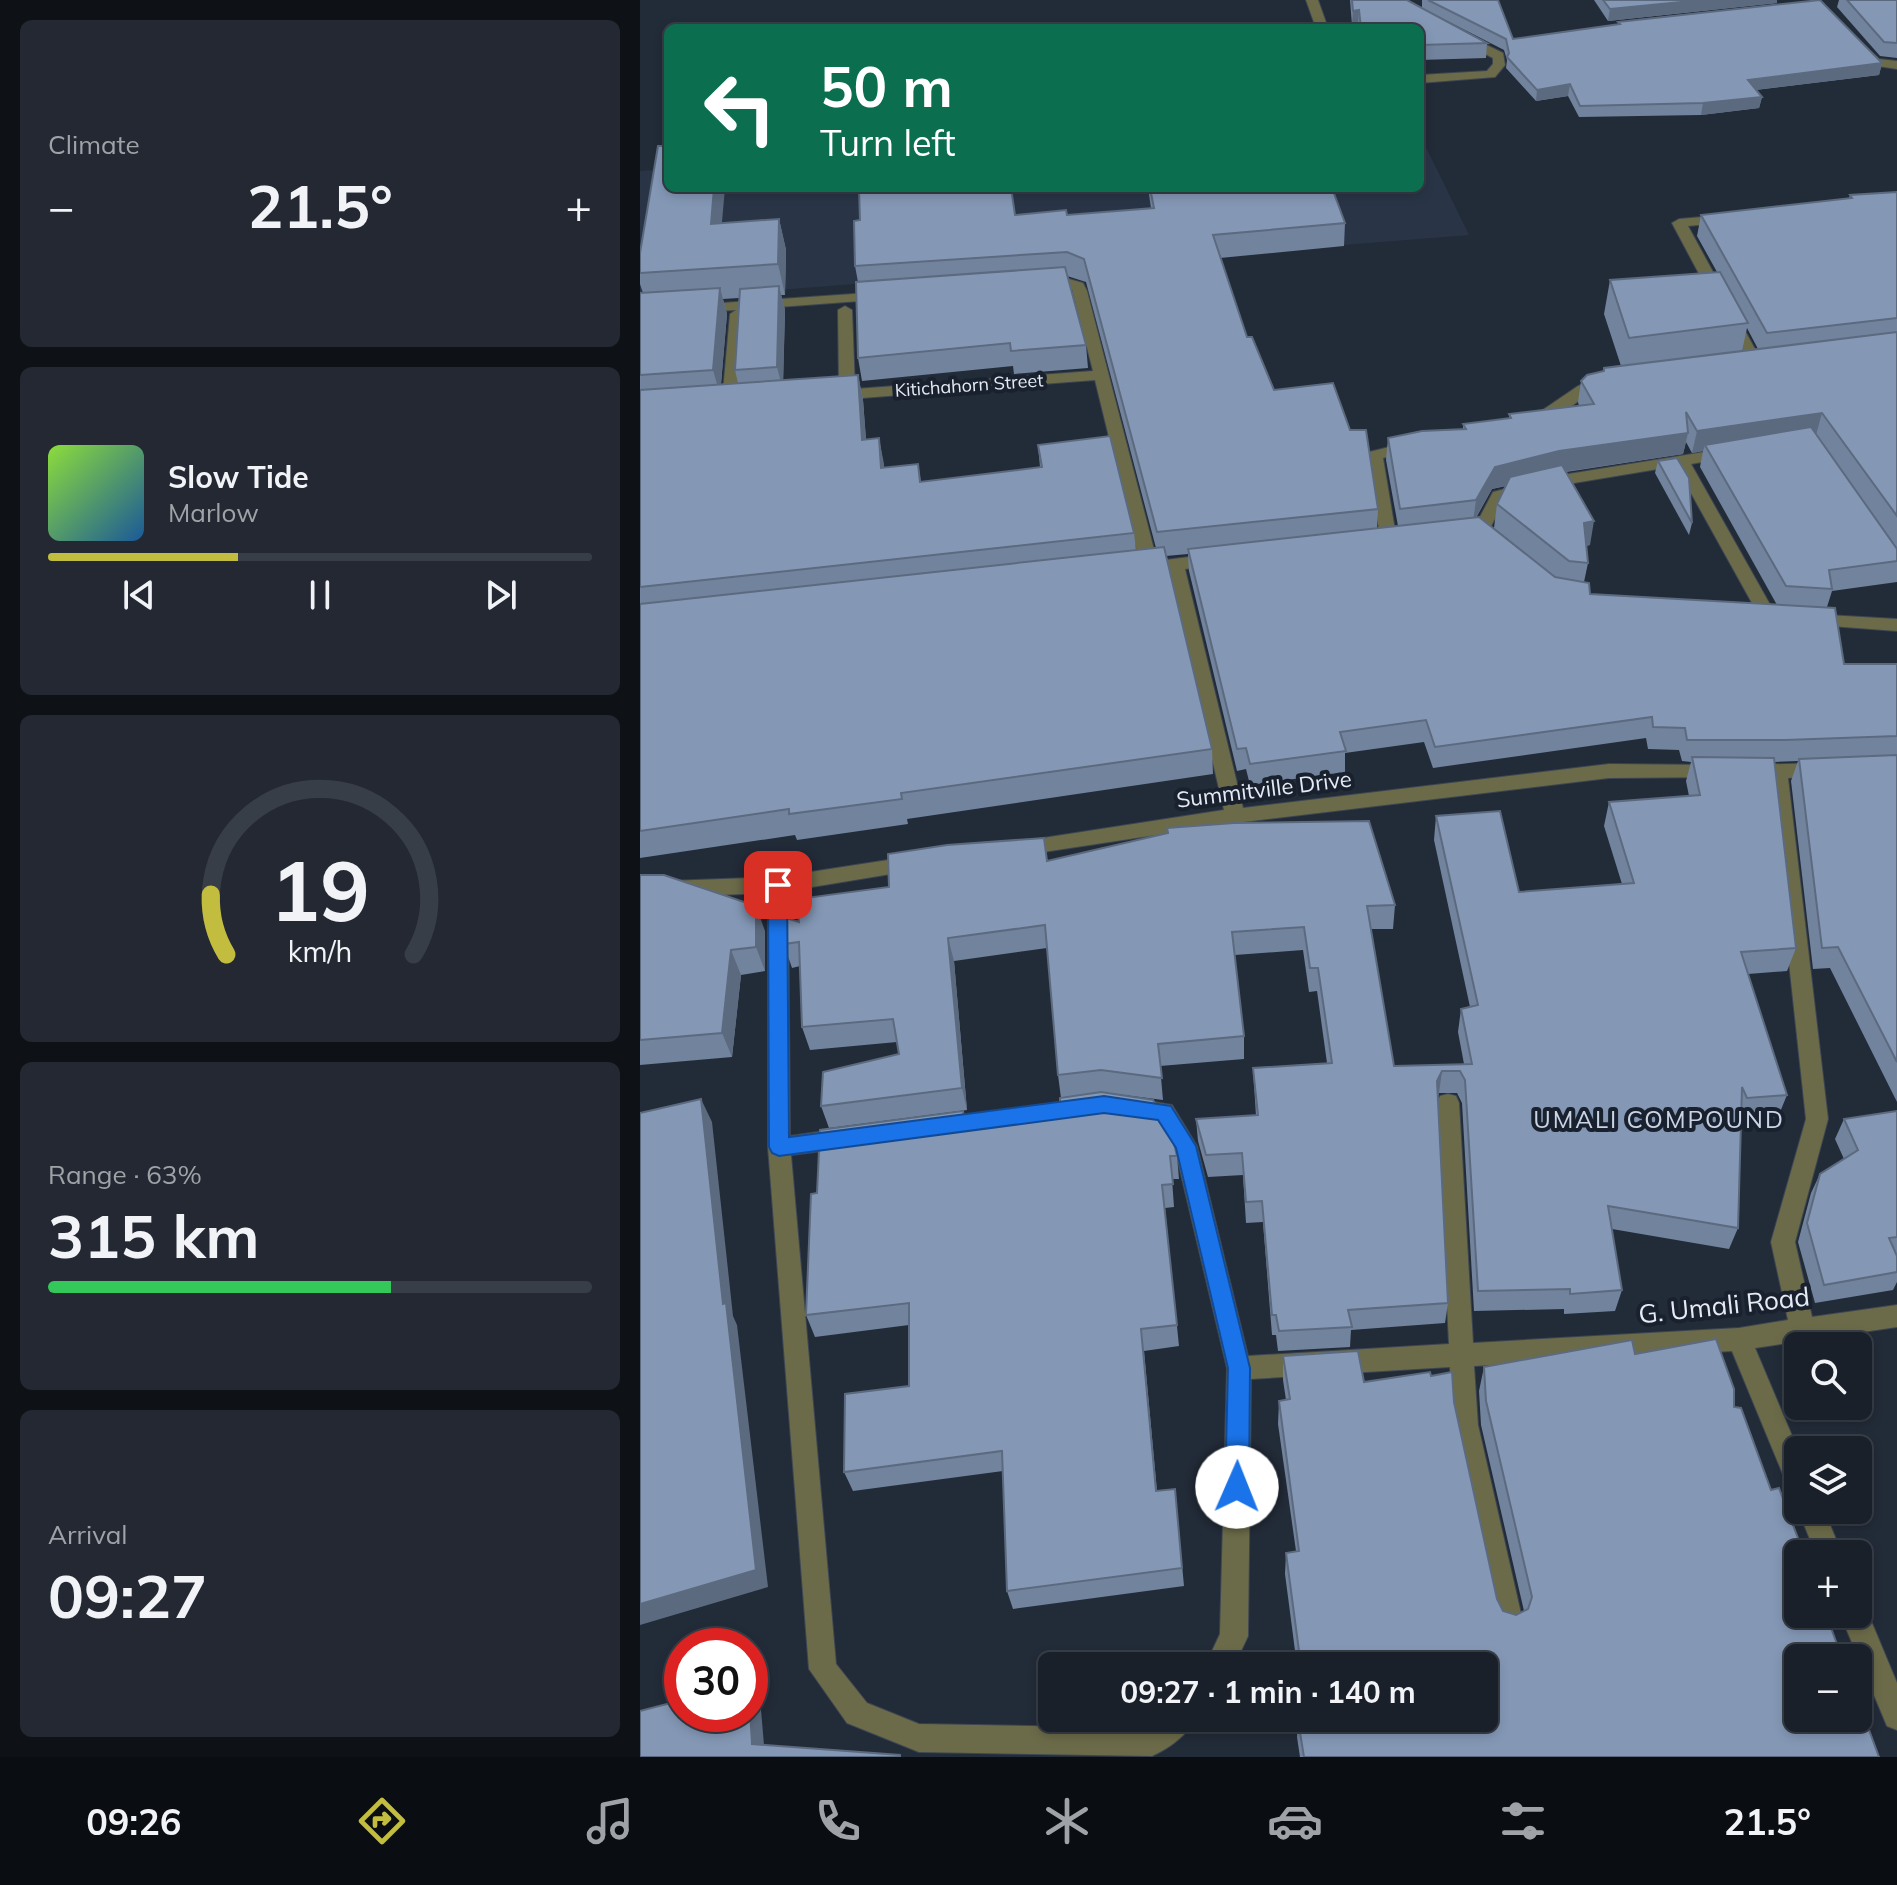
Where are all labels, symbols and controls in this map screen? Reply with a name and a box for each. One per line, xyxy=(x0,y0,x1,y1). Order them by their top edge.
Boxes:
text: 50 m xyxy=(820,51,953,121)
icon: left xyxy=(688,56,792,160)
text: Turn left xyxy=(820,120,956,165)
text: Climate xyxy=(48,128,140,161)
text: 21.5° xyxy=(247,168,393,243)
text: − xyxy=(48,179,74,234)
text: + xyxy=(566,179,592,234)
street label: Kitichahorn Street xyxy=(894,368,1044,402)
text: Slow Tide xyxy=(168,458,309,496)
text: Marlow xyxy=(168,496,259,529)
icon: previous xyxy=(117,573,161,617)
icon: pause xyxy=(298,573,342,617)
icon: next xyxy=(479,573,523,617)
street label: Summitville Drive xyxy=(1175,764,1353,814)
text: 19 xyxy=(270,836,370,941)
pin xyxy=(744,851,812,919)
icon: arrive xyxy=(756,863,800,907)
text: km/h xyxy=(288,933,352,969)
district label: UMALI COMPOUND xyxy=(1533,1104,1785,1134)
text: Range · 63% xyxy=(48,1158,202,1191)
text: 315 km xyxy=(48,1198,260,1273)
street label: G. Umali Road xyxy=(1637,1280,1811,1330)
map controls xyxy=(1784,1332,1872,1732)
button: search xyxy=(1784,1332,1872,1420)
button: layers xyxy=(1784,1436,1872,1524)
position arrow xyxy=(1195,1445,1279,1529)
text: Arrival xyxy=(48,1518,128,1551)
button: + xyxy=(1784,1540,1872,1628)
text: 09:27 xyxy=(48,1558,207,1633)
speed limit sign: 30 xyxy=(664,1628,768,1732)
button: − xyxy=(1784,1644,1872,1732)
text: 09:27 · 1 min · 140 m xyxy=(1120,1673,1416,1711)
icon: directions xyxy=(354,1793,410,1849)
icon: music xyxy=(582,1793,638,1849)
icon: phone xyxy=(810,1793,866,1849)
icon: climate xyxy=(1039,1793,1095,1849)
icon: car xyxy=(1267,1793,1323,1849)
icon: filters xyxy=(1495,1793,1551,1849)
text: 09:26 xyxy=(86,1799,181,1844)
text: 21.5° xyxy=(1723,1799,1811,1844)

